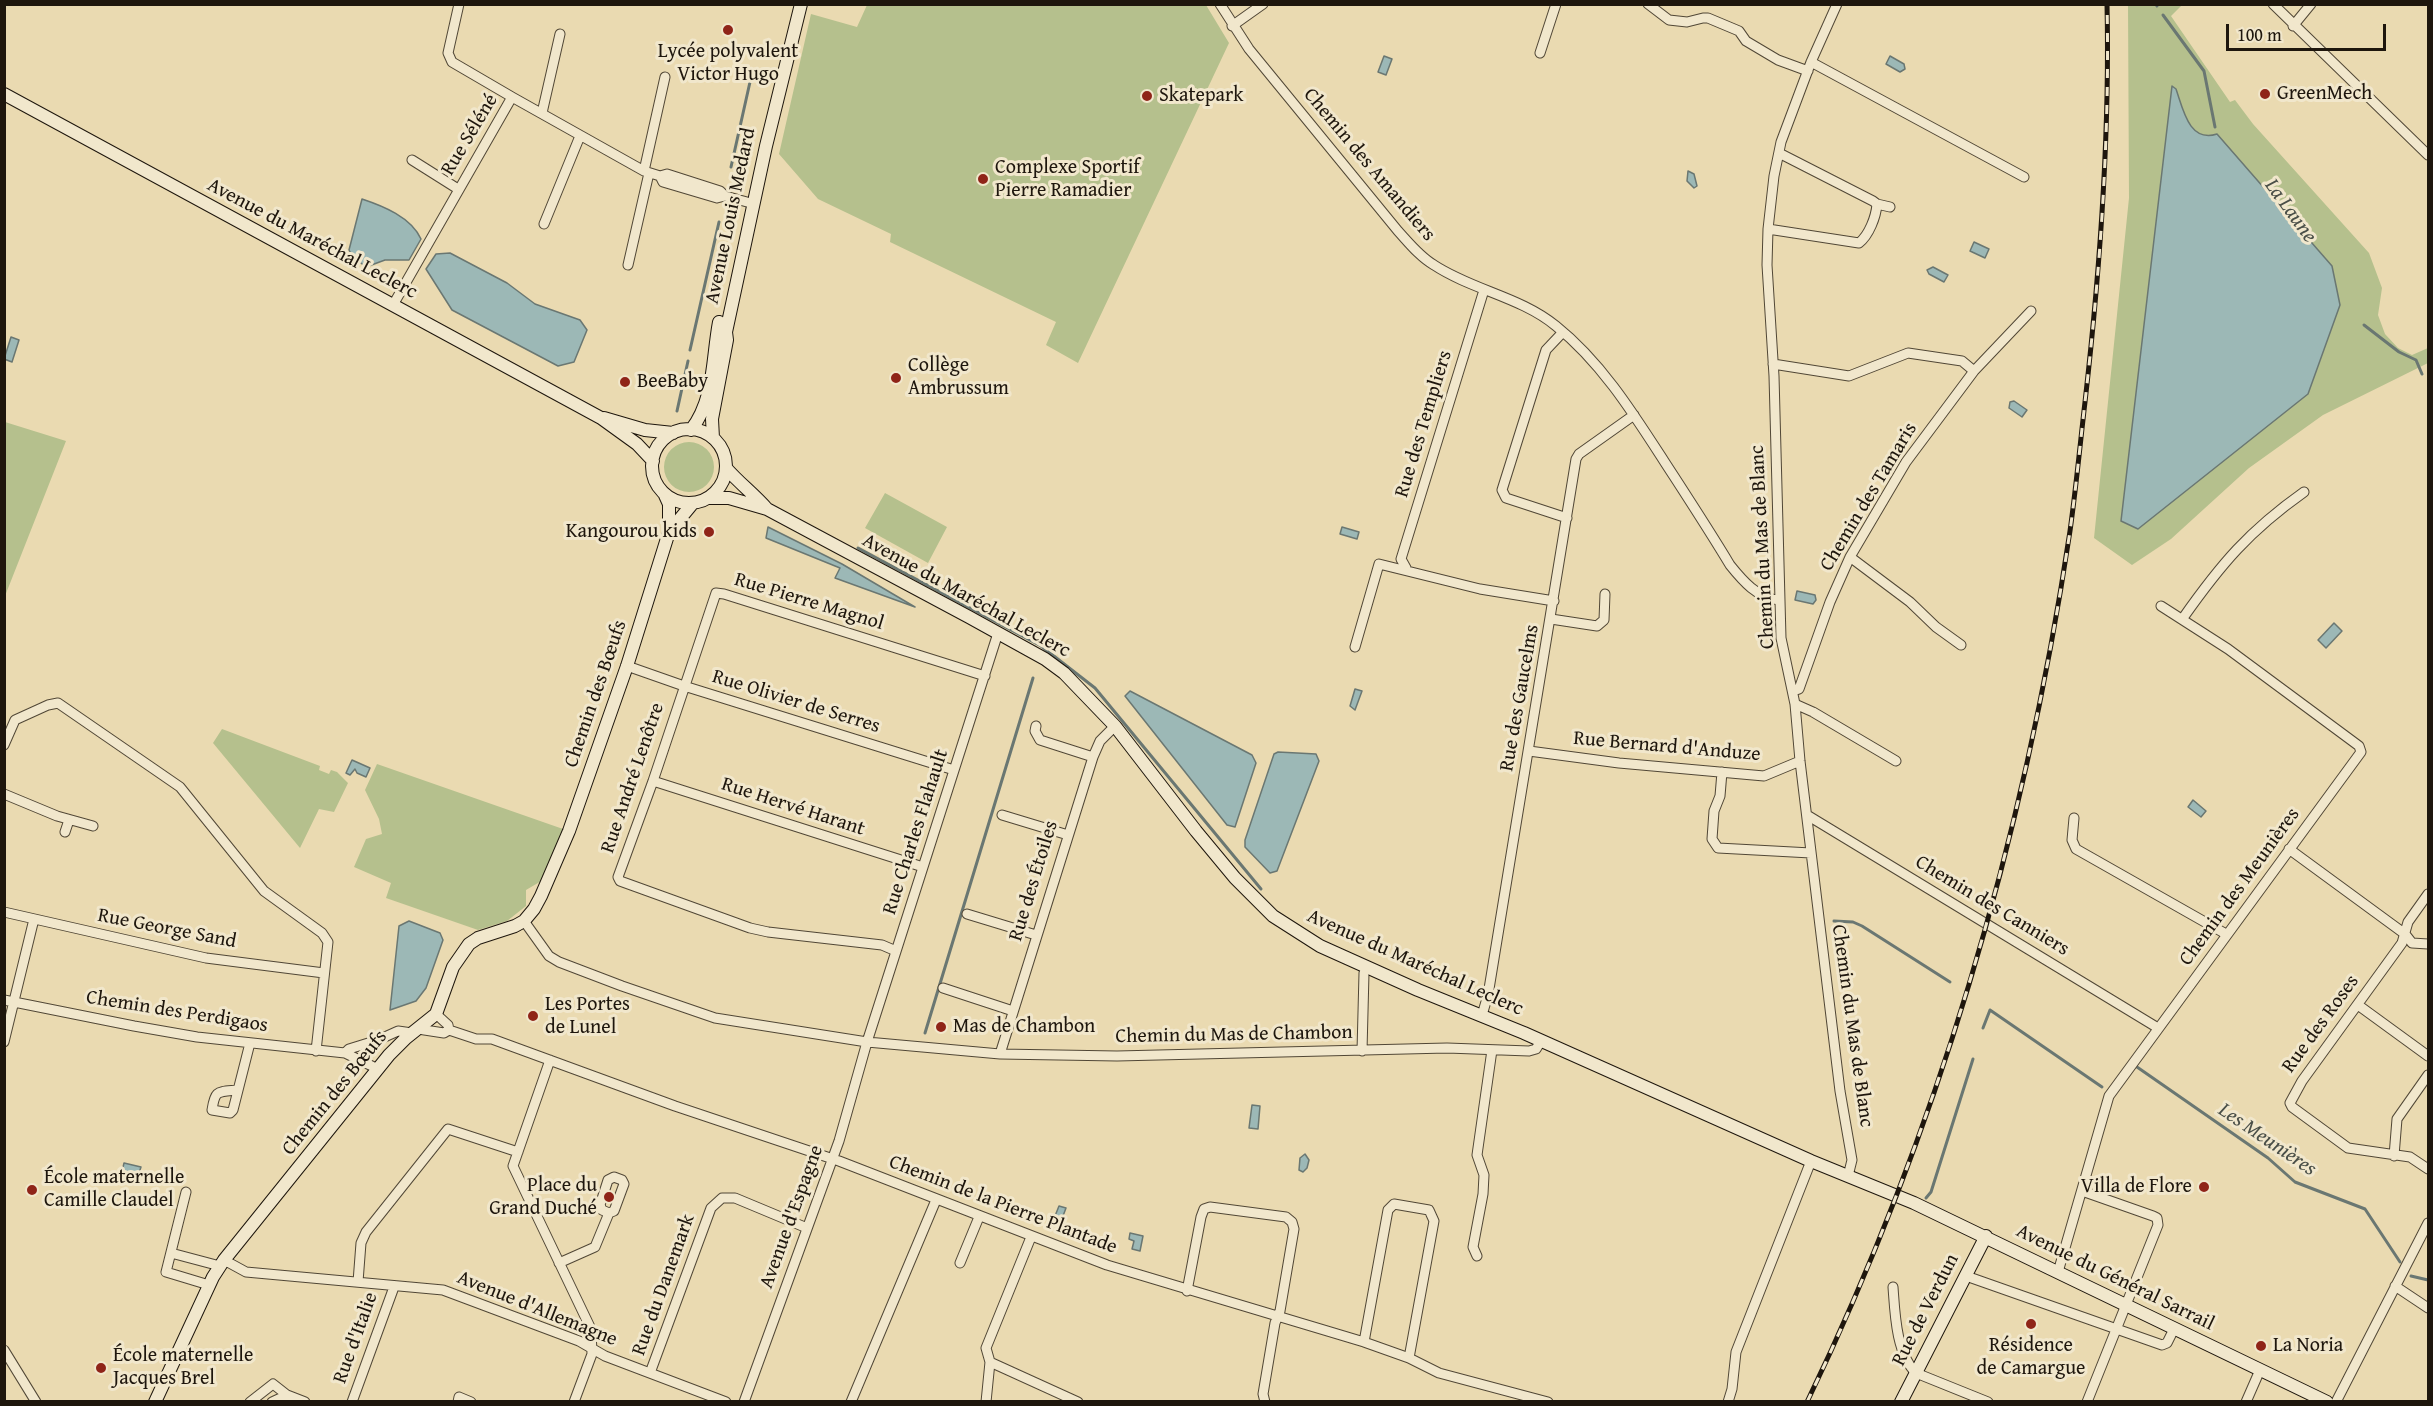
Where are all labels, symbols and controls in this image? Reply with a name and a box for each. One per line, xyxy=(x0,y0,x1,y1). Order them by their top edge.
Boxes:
scale bar xyxy=(2229,12,2390,50)
text: 100 m xyxy=(2237,21,2282,48)
marker: Lycée polyvalent Victor Hugo xyxy=(721,23,735,37)
place label: Lycée polyvalent Victor Hugo xyxy=(658,40,798,87)
place label: GreenMech xyxy=(2277,82,2372,106)
place label: Skatepark xyxy=(1159,84,1243,108)
street label: Chemin des Amandiers xyxy=(1298,84,1440,246)
marker: GreenMech xyxy=(2258,87,2272,101)
marker: Skatepark xyxy=(1140,89,1154,103)
street label: Rue Séléné xyxy=(436,90,504,180)
street label: Avenue Louis Medard xyxy=(701,126,761,306)
place label: Complexe Sportif Pierre Ramadier xyxy=(995,156,1140,203)
marker: Complexe Sportif Pierre Ramadier xyxy=(976,172,990,186)
street label: Avenue du Maréchal Leclerc xyxy=(203,173,421,305)
water label: La Laune xyxy=(2258,174,2322,248)
street label: Rue des Templiers xyxy=(1390,348,1458,500)
place label: Collège Ambrussum xyxy=(908,354,1009,401)
place label: BeeBaby xyxy=(637,370,708,394)
marker: Collège Ambrussum xyxy=(889,371,903,385)
marker: BeeBaby xyxy=(618,375,632,389)
street label: Chemin des Tamaris xyxy=(1815,418,1923,576)
street label: Chemin du Mas de Blanc xyxy=(1746,444,1780,650)
place label: Kangourou kids xyxy=(566,520,697,544)
marker: Kangourou kids xyxy=(702,525,716,539)
street label: Avenue du Maréchal Leclerc xyxy=(858,529,1074,663)
street label: Rue Pierre Magnol xyxy=(732,568,886,636)
street label: Chemin des Bœufs xyxy=(560,617,632,771)
street label: Rue des Gaucelms xyxy=(1495,623,1545,773)
street label: Rue Olivier de Serres xyxy=(709,665,883,739)
street label: Rue André Lenôtre xyxy=(596,700,670,856)
street label: Rue Bernard d'Anduze xyxy=(1572,727,1762,767)
street label: Rue Charles Flahault xyxy=(878,746,954,918)
street label: Rue Hervé Harant xyxy=(718,773,868,841)
street label: Chemin des Meunières xyxy=(2175,803,2305,971)
street label: Rue des Étoiles xyxy=(1004,818,1064,944)
street label: Chemin des Canniers xyxy=(1911,851,2073,961)
street label: Rue George Sand xyxy=(96,904,238,954)
street label: Avenue du Maréchal Leclerc xyxy=(1303,904,1527,1022)
street label: Chemin du Mas de Blanc xyxy=(1826,923,1878,1129)
street label: Rue des Roses xyxy=(2277,970,2365,1078)
street label: Chemin des Perdigaos xyxy=(85,986,269,1038)
place label: Les Portes de Lunel xyxy=(545,993,630,1040)
marker: Les Portes de Lunel xyxy=(526,1009,540,1023)
place label: Mas de Chambon xyxy=(953,1015,1095,1039)
marker: Mas de Chambon xyxy=(934,1020,948,1034)
street label: Chemin du Mas de Chambon xyxy=(1115,1021,1353,1049)
street label: Chemin des Bœufs xyxy=(277,1026,393,1160)
water label: Les Meunières xyxy=(2213,1098,2321,1182)
street label: Avenue d'Espagne xyxy=(755,1142,829,1292)
street label: Chemin de la Pierre Plantade xyxy=(886,1150,1120,1260)
place label: École maternelle Camille Claudel xyxy=(44,1166,184,1213)
place label: Place du Grand Duché xyxy=(489,1174,597,1221)
place label: Villa de Flore xyxy=(2081,1175,2192,1199)
marker: Villa de Flore xyxy=(2197,1180,2211,1194)
marker: École maternelle Camille Claudel xyxy=(25,1183,39,1197)
marker: Place du Grand Duché xyxy=(602,1190,616,1204)
street label: Rue du Danemark xyxy=(627,1211,701,1359)
street label: Avenue du Général Sarrail xyxy=(2012,1220,2218,1336)
street label: Rue de Verdun xyxy=(1887,1250,1965,1370)
street label: Avenue d'Allemagne xyxy=(453,1266,621,1352)
street label: Rue d'Italie xyxy=(328,1289,384,1387)
marker: Résidence de Camargue xyxy=(2024,1317,2038,1331)
place label: Résidence de Camargue xyxy=(1977,1334,2085,1381)
place label: La Noria xyxy=(2273,1334,2343,1358)
marker: La Noria xyxy=(2254,1339,2268,1353)
place label: École maternelle Jacques Brel xyxy=(113,1344,253,1391)
marker: École maternelle Jacques Brel xyxy=(94,1361,108,1375)

